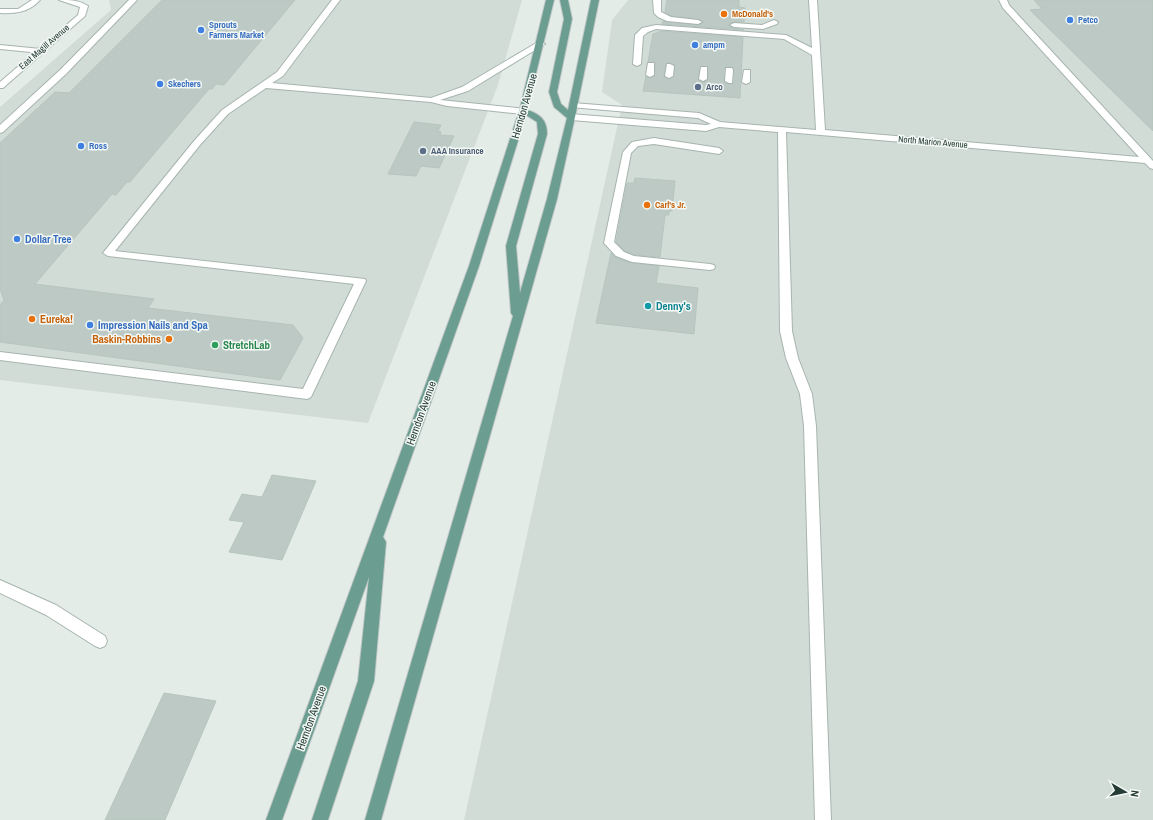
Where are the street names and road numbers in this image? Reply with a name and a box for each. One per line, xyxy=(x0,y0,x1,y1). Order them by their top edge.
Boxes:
street label: East Magill Avenue xyxy=(16,22,72,72)
street label: Herndon Avenue xyxy=(508,72,540,140)
street label: North Marion Avenue xyxy=(898,133,968,151)
street label: Herndon Avenue xyxy=(403,379,439,447)
street label: Herndon Avenue xyxy=(293,684,329,752)

